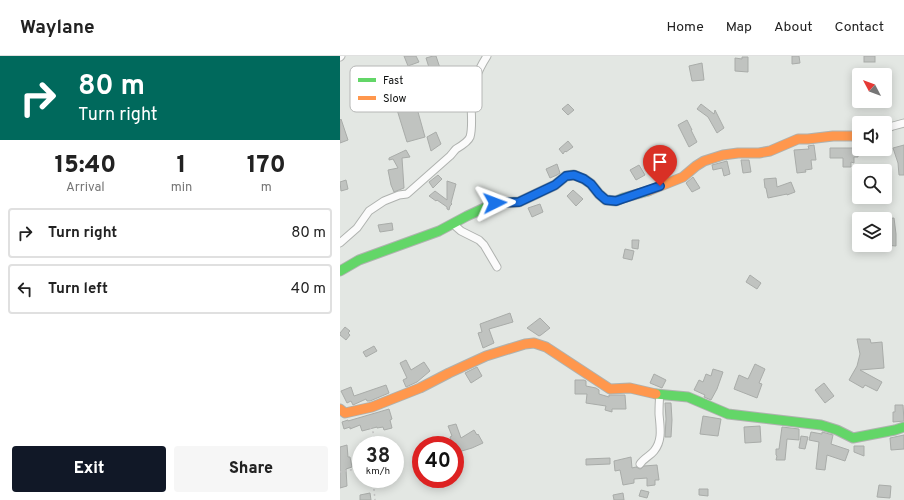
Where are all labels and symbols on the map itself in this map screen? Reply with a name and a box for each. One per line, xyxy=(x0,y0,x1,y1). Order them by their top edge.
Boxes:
legend xyxy=(350,66,482,112)
north arrow xyxy=(852,68,892,108)
text: Fast xyxy=(383,74,403,88)
text: Slow xyxy=(383,92,406,106)
pin xyxy=(643,145,677,186)
position arrow xyxy=(474,182,516,224)
speed limit sign: 40 xyxy=(412,436,464,488)

